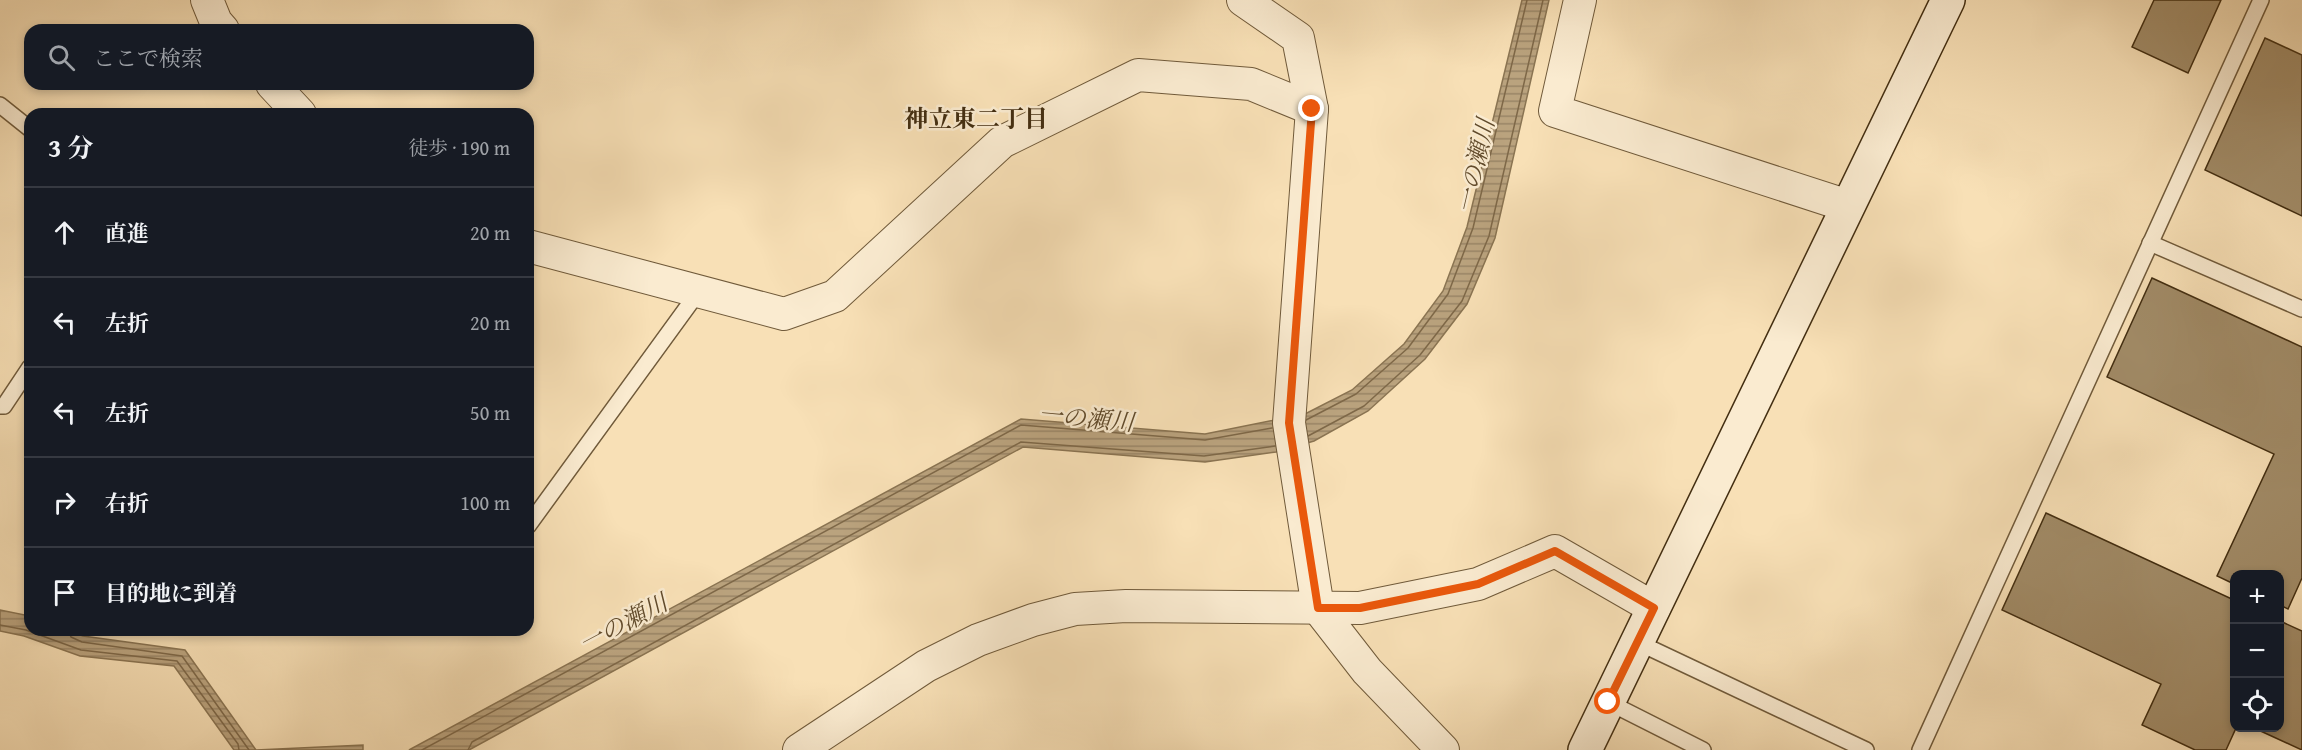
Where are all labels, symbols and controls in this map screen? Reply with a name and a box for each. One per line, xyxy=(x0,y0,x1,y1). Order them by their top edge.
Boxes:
search box xyxy=(24,24,534,90)
icon: search xyxy=(45,41,78,74)
text: ここで検索 xyxy=(93,42,203,74)
route end xyxy=(1298,95,1324,121)
district label: 神立東二丁目 xyxy=(904,101,1048,136)
water label: 一の瀬川 xyxy=(1447,112,1504,217)
text: 3 分 xyxy=(48,128,93,167)
text: 徒歩 · 190 m xyxy=(408,133,510,162)
icon: ahead xyxy=(48,216,81,249)
text: 直進 xyxy=(105,217,149,249)
text: 20 m xyxy=(470,218,510,247)
icon: left xyxy=(48,306,81,339)
text: 左折 xyxy=(105,307,149,339)
text: 20 m xyxy=(470,308,510,337)
icon: left xyxy=(48,396,81,429)
water label: 一の瀬川 xyxy=(1037,396,1138,440)
text: 左折 xyxy=(105,397,149,429)
text: 50 m xyxy=(470,398,510,427)
icon: right xyxy=(48,486,81,519)
text: 右折 xyxy=(105,487,149,519)
text: 100 m xyxy=(460,488,510,517)
map controls xyxy=(2230,570,2284,732)
button: + xyxy=(2230,570,2284,624)
icon: arrive xyxy=(48,576,81,609)
text: 目的地に到着 xyxy=(105,577,237,609)
water label: 一の瀬川 xyxy=(572,584,676,661)
button: − xyxy=(2230,624,2284,678)
button: locate xyxy=(2230,678,2284,732)
route start xyxy=(1594,688,1620,714)

